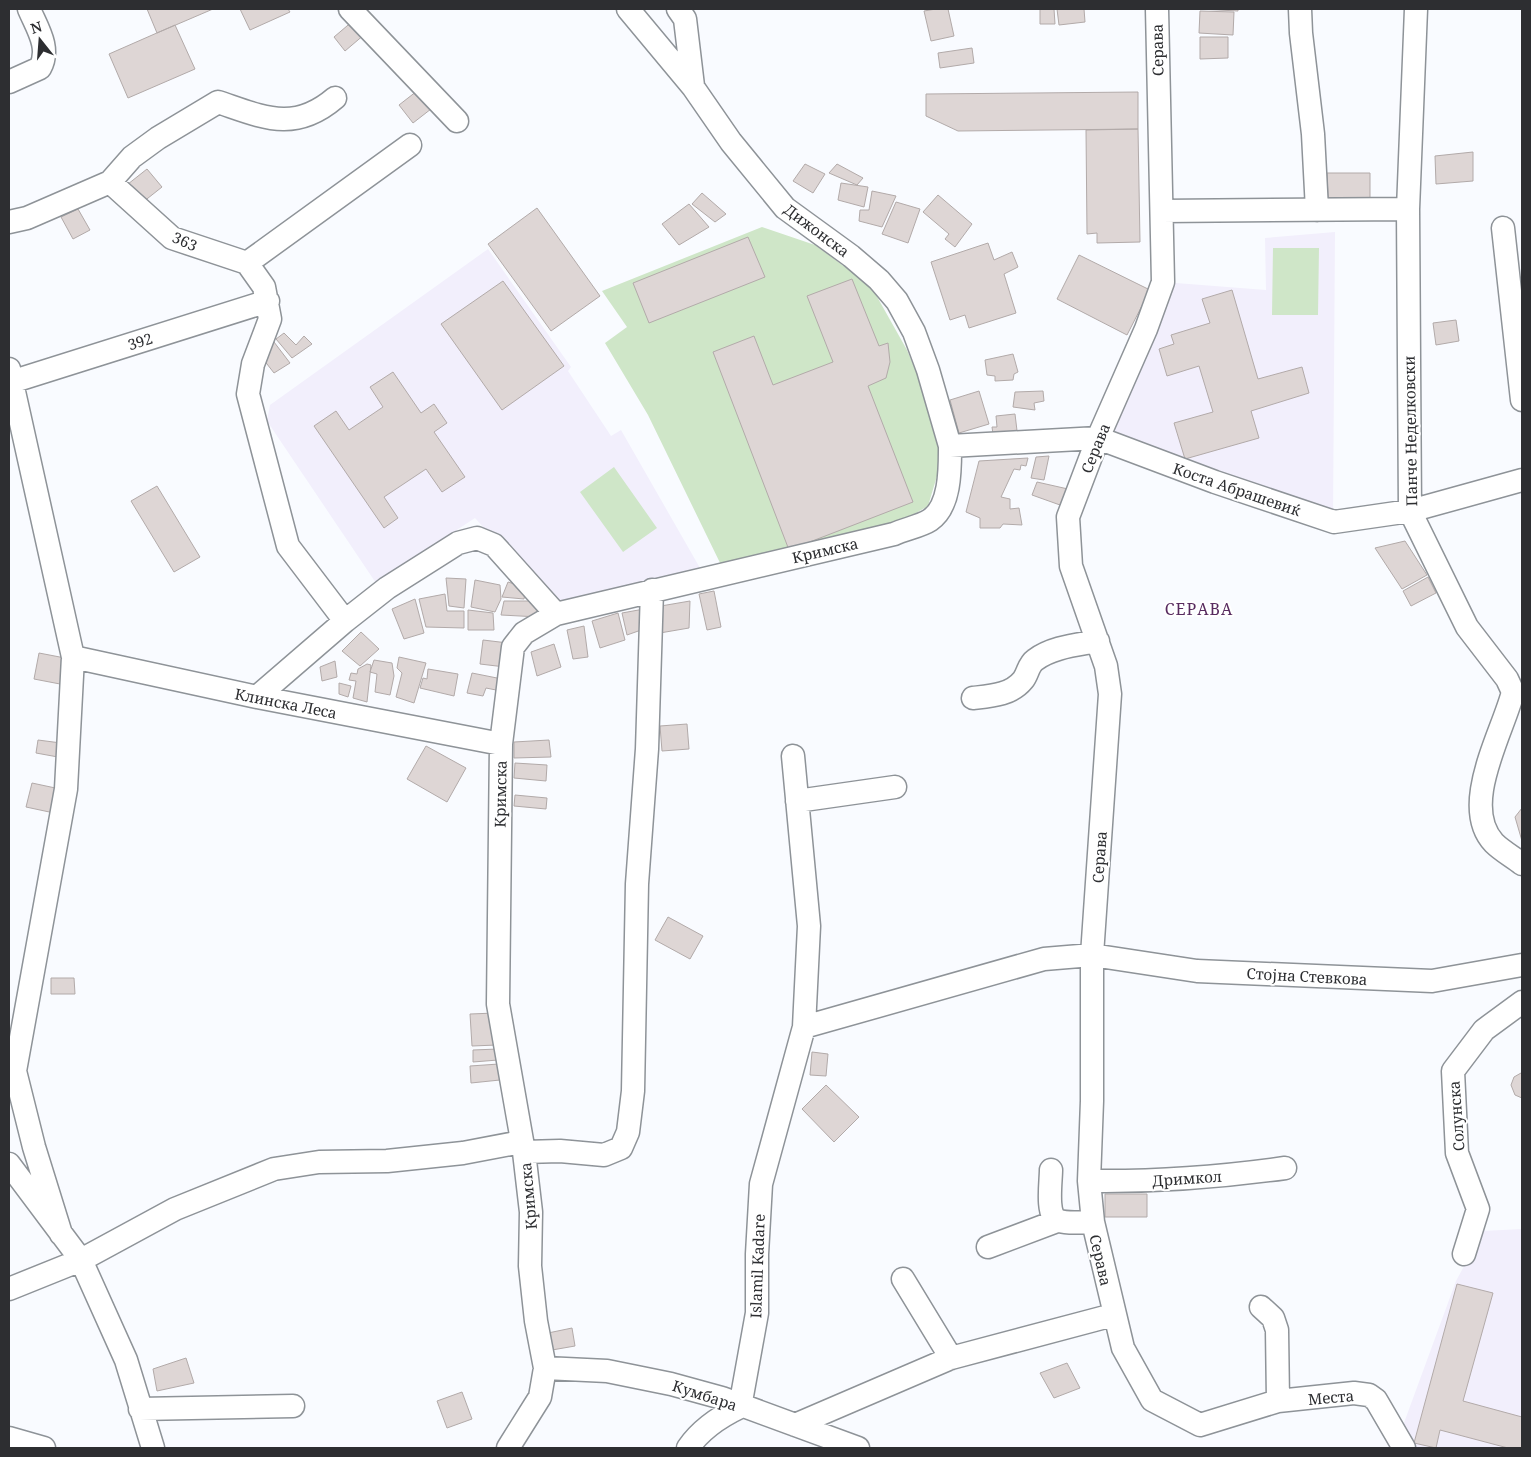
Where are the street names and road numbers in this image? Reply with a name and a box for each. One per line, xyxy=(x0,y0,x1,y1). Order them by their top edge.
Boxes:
street label: Серава xyxy=(1147,24,1167,76)
street label: Дижонска xyxy=(780,199,854,261)
street label: 363 xyxy=(169,227,201,255)
street label: 392 xyxy=(125,328,155,354)
street label: Панче Неделковски xyxy=(1399,356,1421,506)
street label: Серава xyxy=(1076,420,1114,476)
street label: Коста Абрашевиќ xyxy=(1170,458,1304,520)
street label: Кримска xyxy=(790,533,860,567)
street label: Клинска Леса xyxy=(233,683,339,723)
street label: Кримска xyxy=(489,760,511,828)
street label: Серава xyxy=(1087,830,1111,884)
street label: Стојна Стевкова xyxy=(1246,963,1368,989)
street label: Солунска xyxy=(1444,1080,1468,1152)
street label: Кримска xyxy=(515,1162,541,1230)
street label: Дримкол xyxy=(1151,1166,1223,1190)
street label: Islamil Kadare xyxy=(745,1213,769,1319)
street label: Серава xyxy=(1085,1232,1117,1288)
street label: Кумбара xyxy=(670,1375,740,1415)
street label: Места xyxy=(1307,1385,1355,1409)

